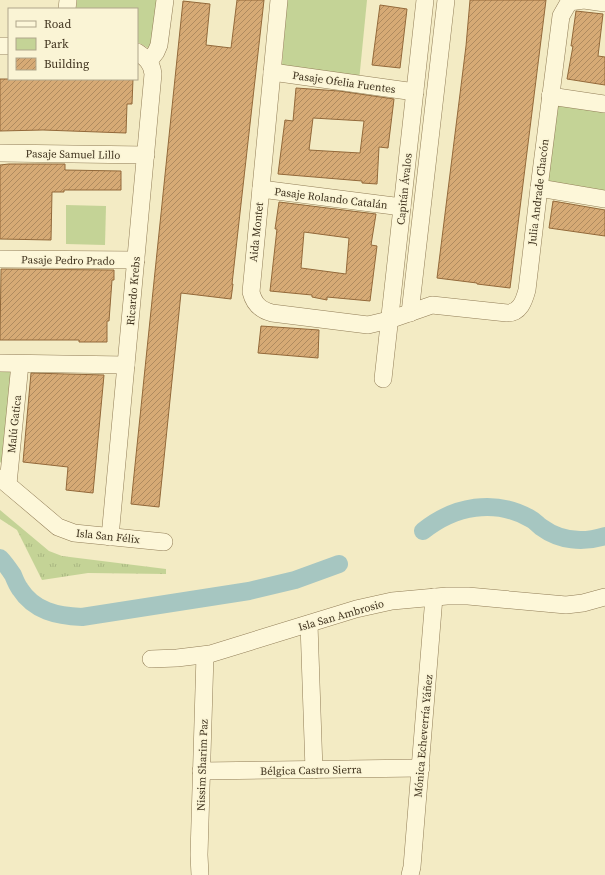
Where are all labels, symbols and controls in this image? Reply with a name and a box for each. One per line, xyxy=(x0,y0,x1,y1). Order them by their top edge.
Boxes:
legend xyxy=(8,8,138,80)
text: Road xyxy=(44,16,71,32)
text: Park xyxy=(44,36,69,52)
text: Building xyxy=(44,56,89,72)
street label: Pasaje Ofelia Fuentes xyxy=(291,68,397,97)
street label: Julia Andrade Chacón xyxy=(524,138,552,247)
street label: Pasaje Samuel Lillo xyxy=(25,146,121,163)
street label: Capitán Ávalos xyxy=(393,152,416,226)
street label: Pasaje Rolando Catalán xyxy=(273,184,389,213)
street label: Aida Montet xyxy=(246,201,267,263)
street label: Pasaje Pedro Prado xyxy=(21,252,115,269)
street label: Ricardo Krebs xyxy=(123,256,144,326)
street label: Malú Gatica xyxy=(4,394,25,454)
street label: Isla San Félix xyxy=(75,526,141,547)
street label: Isla San Ambrosio xyxy=(297,596,386,635)
street label: Mónica Echeverría Yáñez xyxy=(411,674,436,798)
street label: Nissim Sharim Paz xyxy=(193,719,212,811)
street label: Bélgica Castro Sierra xyxy=(260,762,362,779)

